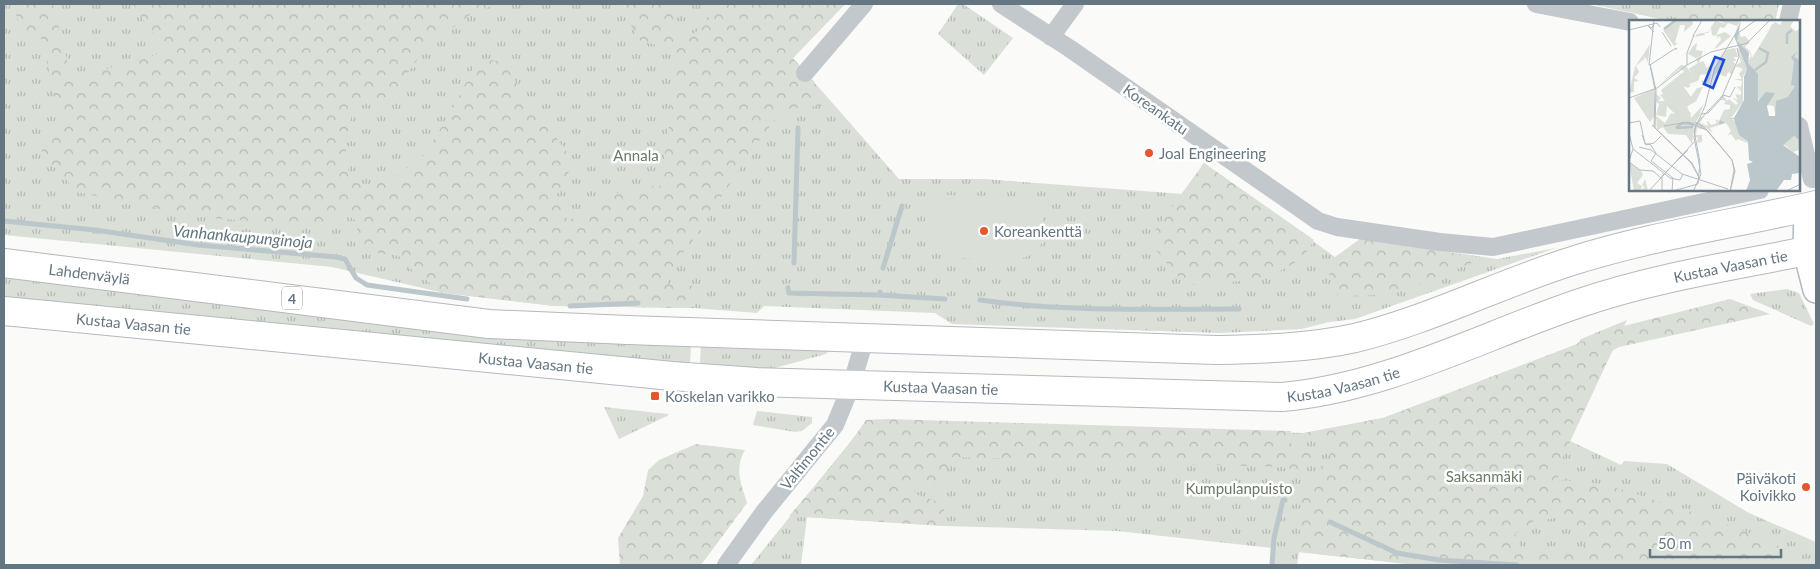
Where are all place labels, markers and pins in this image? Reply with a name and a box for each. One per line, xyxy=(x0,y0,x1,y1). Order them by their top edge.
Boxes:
place label: Joal Engineering xyxy=(1159,144,1266,162)
marker: Joal Engineering xyxy=(1143,147,1155,159)
place label: Koreankenttä xyxy=(994,222,1082,240)
marker: Koreankenttä xyxy=(978,225,990,237)
place label: Koskelan varikko xyxy=(665,387,775,405)
marker: Koskelan varikko xyxy=(649,390,661,402)
place label: Päiväkoti Koivikko xyxy=(1736,469,1796,504)
marker: Päiväkoti Koivikko xyxy=(1800,481,1812,493)

